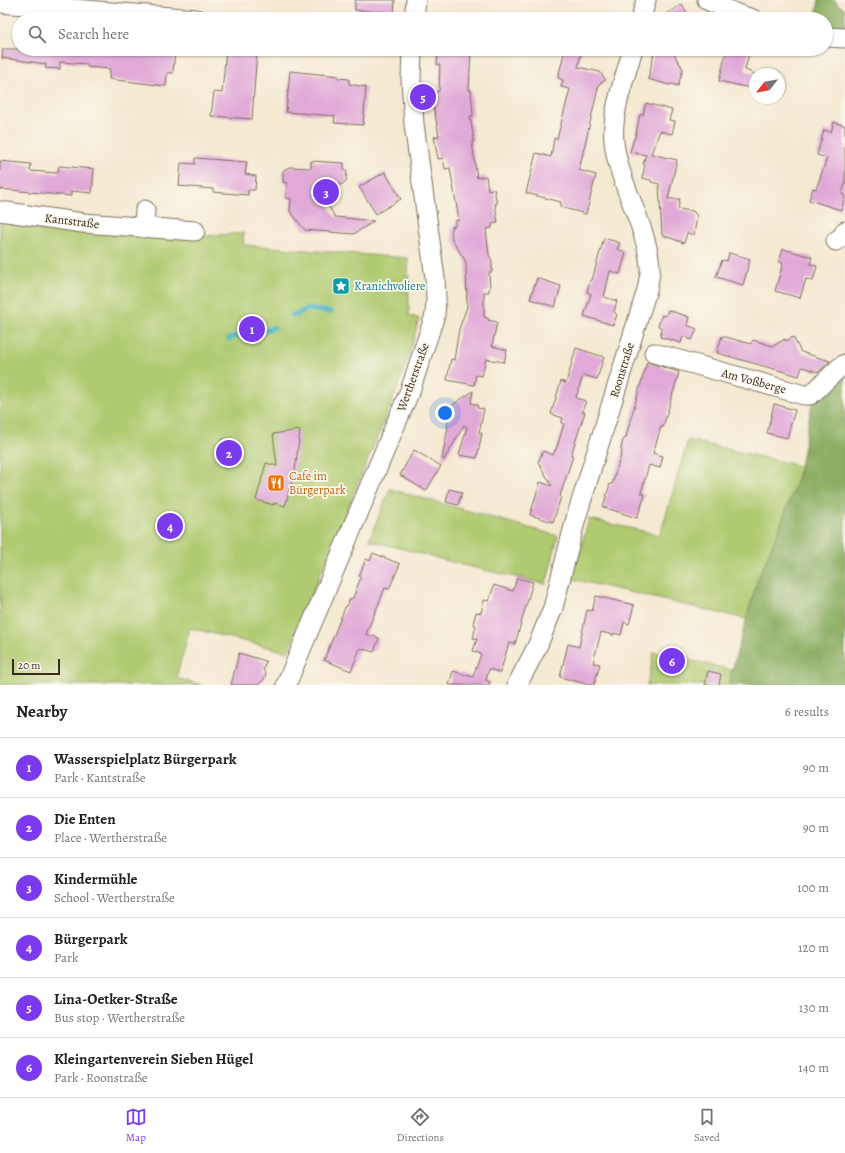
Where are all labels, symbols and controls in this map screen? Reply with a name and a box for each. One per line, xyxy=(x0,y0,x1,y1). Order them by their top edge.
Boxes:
search box xyxy=(12,12,833,56)
icon: search xyxy=(26,23,48,45)
text: Search here xyxy=(58,24,129,44)
north arrow xyxy=(749,68,785,104)
pin: 5 xyxy=(410,82,436,112)
pin: 3 xyxy=(313,177,339,207)
street label: Kantstraße xyxy=(44,210,100,232)
place icon: Kranichvoliere xyxy=(331,276,351,296)
place label: Kranichvoliere xyxy=(354,278,426,294)
pin: 1 xyxy=(239,314,265,344)
street label: Wertherstraße xyxy=(393,340,433,414)
street label: Roonstraße xyxy=(606,340,638,400)
street label: Am Voßberge xyxy=(719,364,788,397)
your location xyxy=(435,403,455,423)
pin: 2 xyxy=(216,438,242,468)
place label: Cafe im Bürgerpark xyxy=(289,468,346,498)
restaurant icon: Cafe im Bürgerpark xyxy=(266,473,286,493)
pin: 4 xyxy=(157,511,183,541)
pin: 6 xyxy=(659,646,685,676)
scale bar xyxy=(12,657,60,676)
text: 20 m xyxy=(18,658,40,673)
text: Nearby xyxy=(16,700,67,723)
text: 6 results xyxy=(785,703,829,720)
text: Wasserspielplatz Bürgerpark xyxy=(54,749,237,769)
text: 1 xyxy=(27,759,31,776)
text: 90 m xyxy=(803,759,829,776)
text: Park · Kantstraße xyxy=(54,769,146,786)
text: Die Enten xyxy=(54,809,116,829)
text: 2 xyxy=(26,819,32,836)
text: 90 m xyxy=(803,819,829,836)
text: Place · Wertherstraße xyxy=(54,829,167,846)
text: Kindermühle xyxy=(54,869,138,889)
text: 3 xyxy=(26,879,32,896)
text: 100 m xyxy=(797,879,829,896)
text: School · Wertherstraße xyxy=(54,889,175,906)
text: Bürgerpark xyxy=(54,929,128,949)
text: 4 xyxy=(26,939,32,956)
text: 120 m xyxy=(798,939,829,956)
text: Park xyxy=(54,949,78,966)
text: Lina-Oetker-Straße xyxy=(54,989,178,1009)
text: 5 xyxy=(26,999,32,1016)
text: 130 m xyxy=(799,999,829,1016)
text: Bus stop · Wertherstraße xyxy=(54,1009,185,1026)
text: Kleingartenverein Sieben Hügel xyxy=(54,1049,253,1069)
text: 6 xyxy=(26,1059,32,1076)
text: 140 m xyxy=(798,1059,829,1076)
text: Park · Roonstraße xyxy=(54,1069,148,1086)
tab: Map xyxy=(125,1106,147,1145)
tab: Directions xyxy=(397,1106,444,1145)
tab: Saved xyxy=(694,1106,720,1145)

